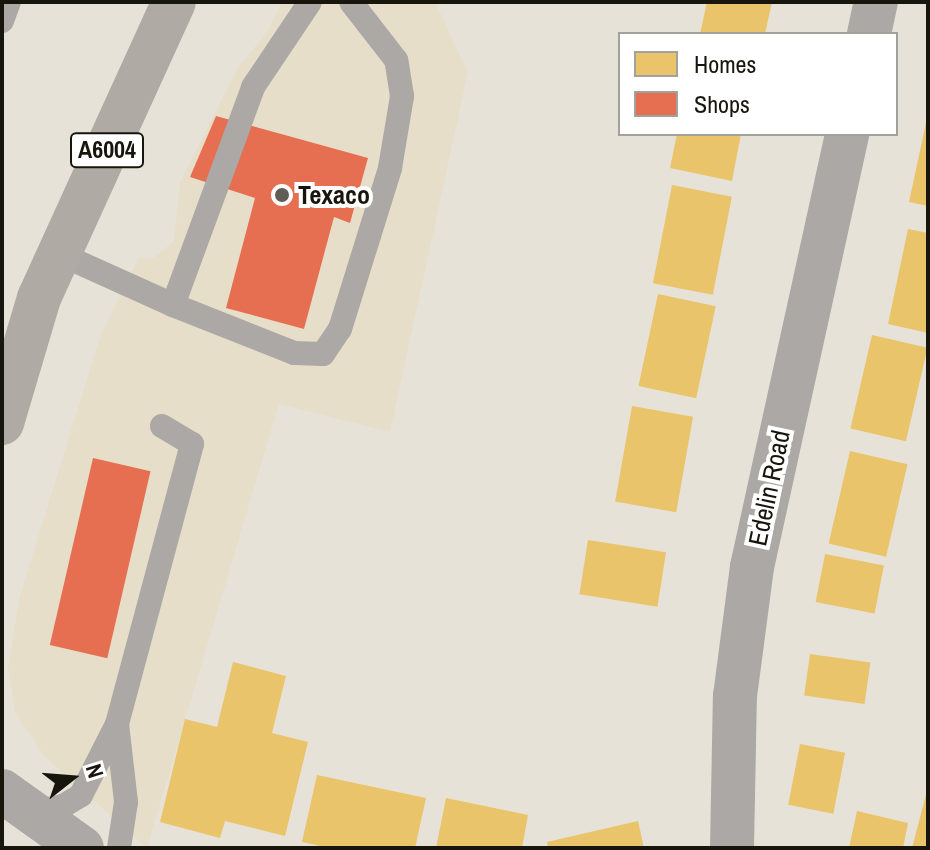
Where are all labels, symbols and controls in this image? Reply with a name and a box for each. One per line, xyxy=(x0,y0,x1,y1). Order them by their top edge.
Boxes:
legend xyxy=(618,32,898,136)
text: Homes xyxy=(694,48,756,80)
text: Shops xyxy=(694,88,750,120)
road number: A6004 xyxy=(69,130,145,170)
place label: Texaco xyxy=(298,179,370,211)
marker: Texaco xyxy=(273,186,291,204)
street label: Edelin Road xyxy=(742,427,796,549)
north arrow xyxy=(32,738,112,818)
text: N xyxy=(79,760,111,782)

